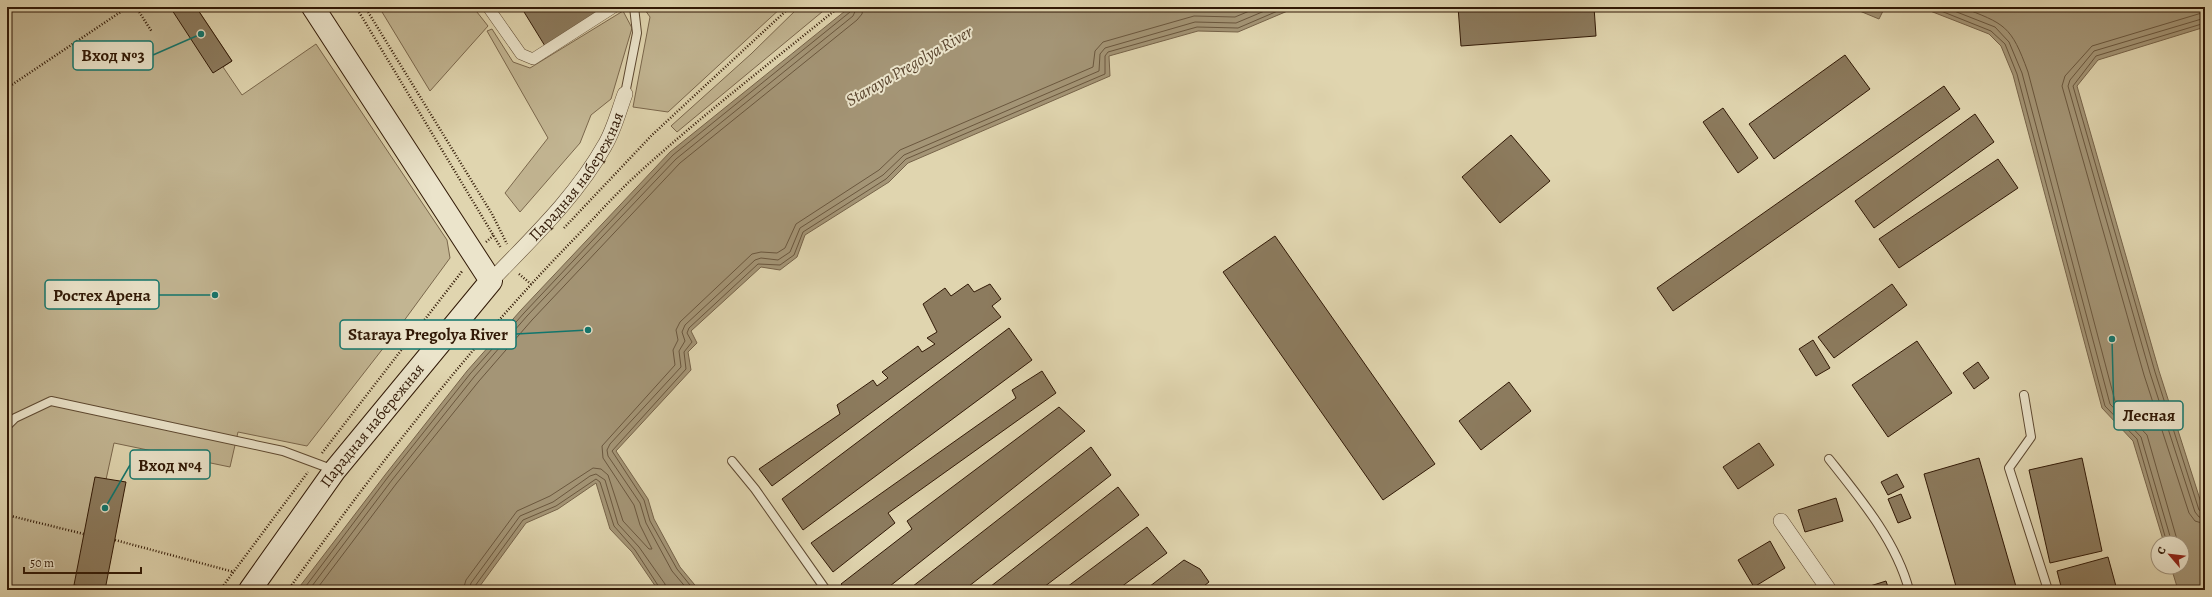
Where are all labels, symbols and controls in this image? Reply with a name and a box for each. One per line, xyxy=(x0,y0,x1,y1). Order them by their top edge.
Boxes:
water label: Staraya Pregolya River xyxy=(841,20,978,112)
callout: Вход №3 xyxy=(73,41,153,70)
text: Вход №3 xyxy=(81,44,145,67)
street label: Парадная набережная xyxy=(524,109,629,246)
callout: Ростех Арена xyxy=(45,280,159,309)
text: Ростех Арена xyxy=(53,284,152,307)
callout: Staraya Pregolya River xyxy=(340,320,516,349)
text: Staraya Pregolya River xyxy=(348,323,508,346)
street label: Парадная набережная xyxy=(315,359,430,492)
callout: Лесная xyxy=(2114,401,2183,430)
text: Лесная xyxy=(2123,404,2175,427)
callout: Вход №4 xyxy=(130,450,210,479)
text: Вход №4 xyxy=(138,454,202,477)
north arrow xyxy=(2150,535,2190,575)
text: С xyxy=(2153,544,2170,557)
scale bar xyxy=(24,549,141,575)
text: 50 m xyxy=(30,555,54,571)

